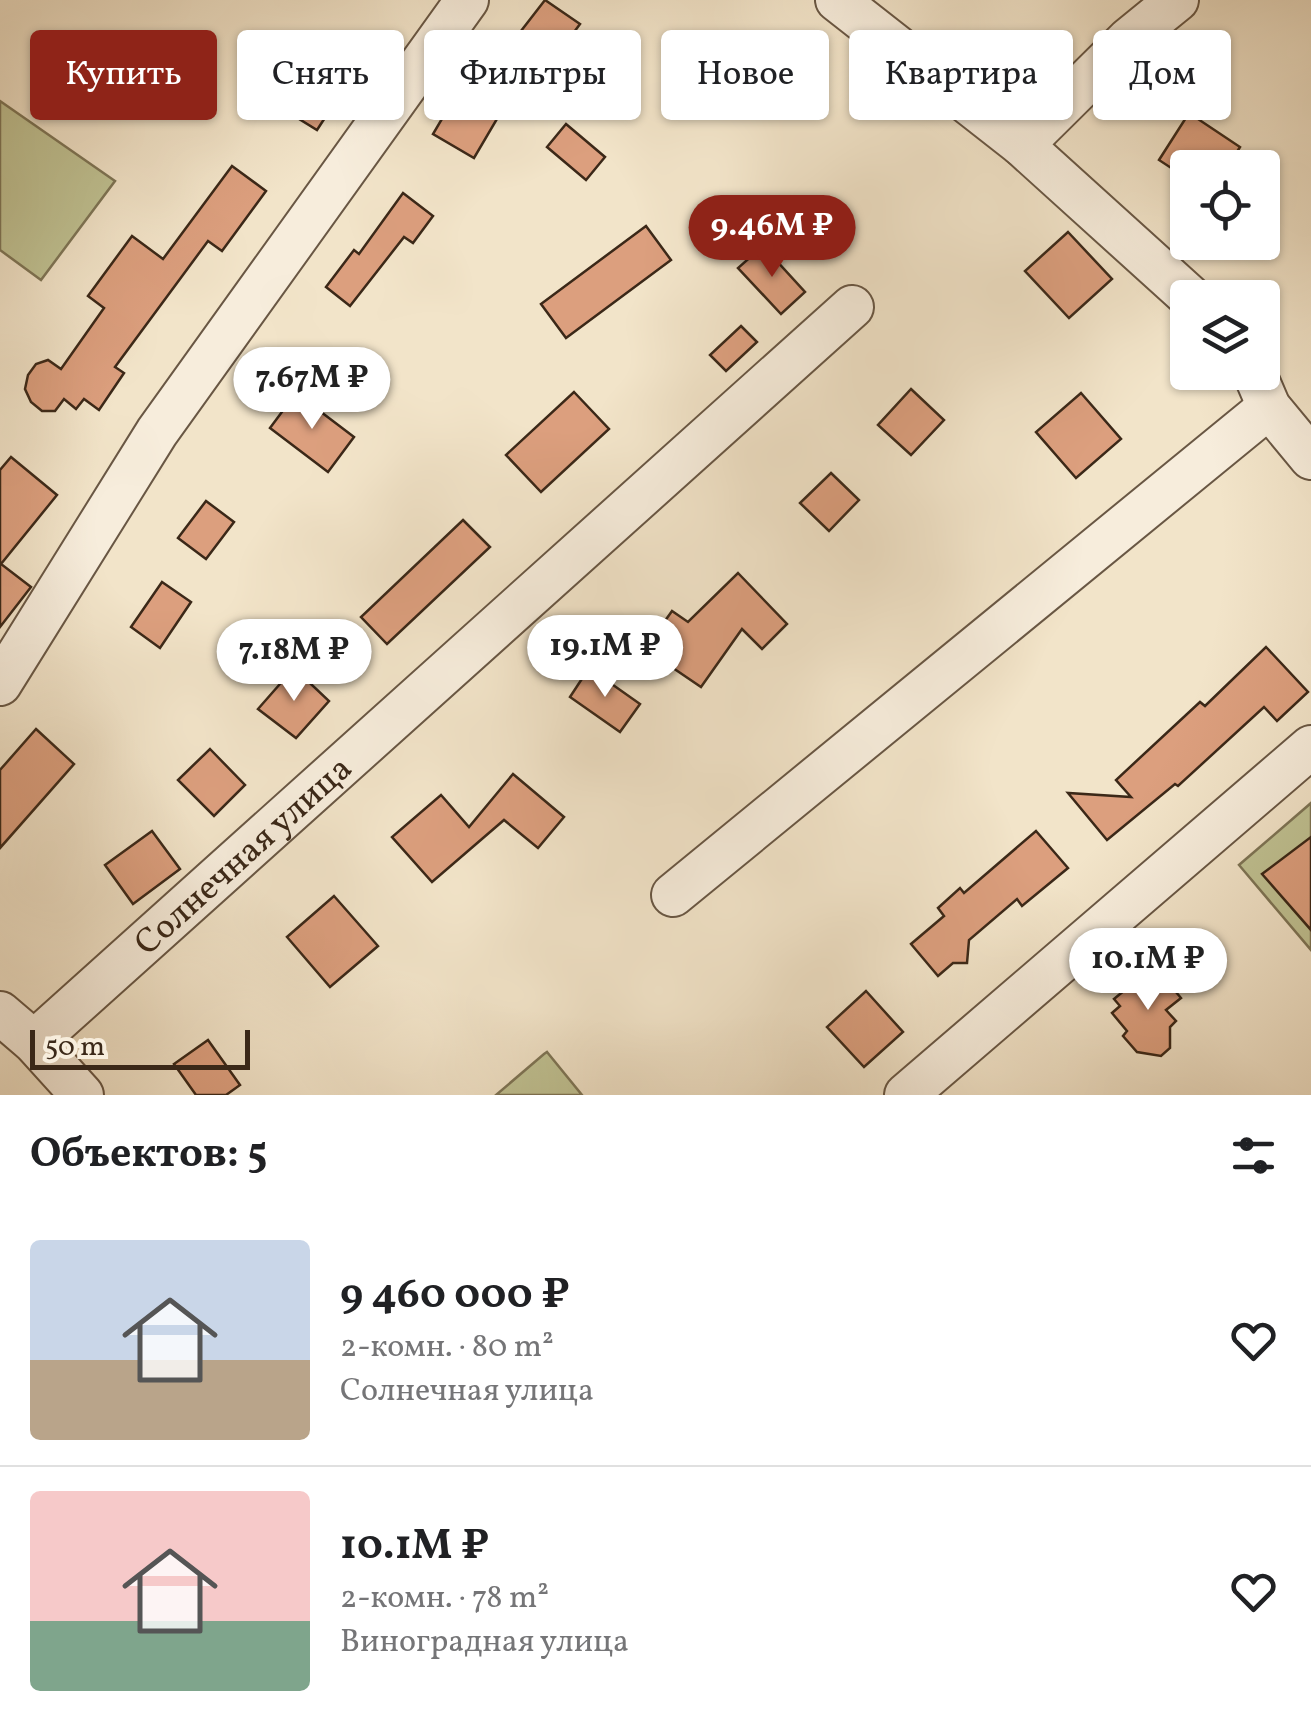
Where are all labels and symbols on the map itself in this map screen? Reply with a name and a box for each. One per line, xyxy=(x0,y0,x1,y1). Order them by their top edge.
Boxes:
pin: 9.46M ₽ xyxy=(680,195,864,280)
pin: 7.67M ₽ xyxy=(220,347,404,432)
pin: 19.1M ₽ xyxy=(513,615,697,700)
pin: 7.18M ₽ xyxy=(202,619,386,704)
street label: Солнечная улица xyxy=(125,746,364,968)
pin: 10.1M ₽ xyxy=(1056,928,1240,1013)
scale bar xyxy=(30,1025,250,1070)

